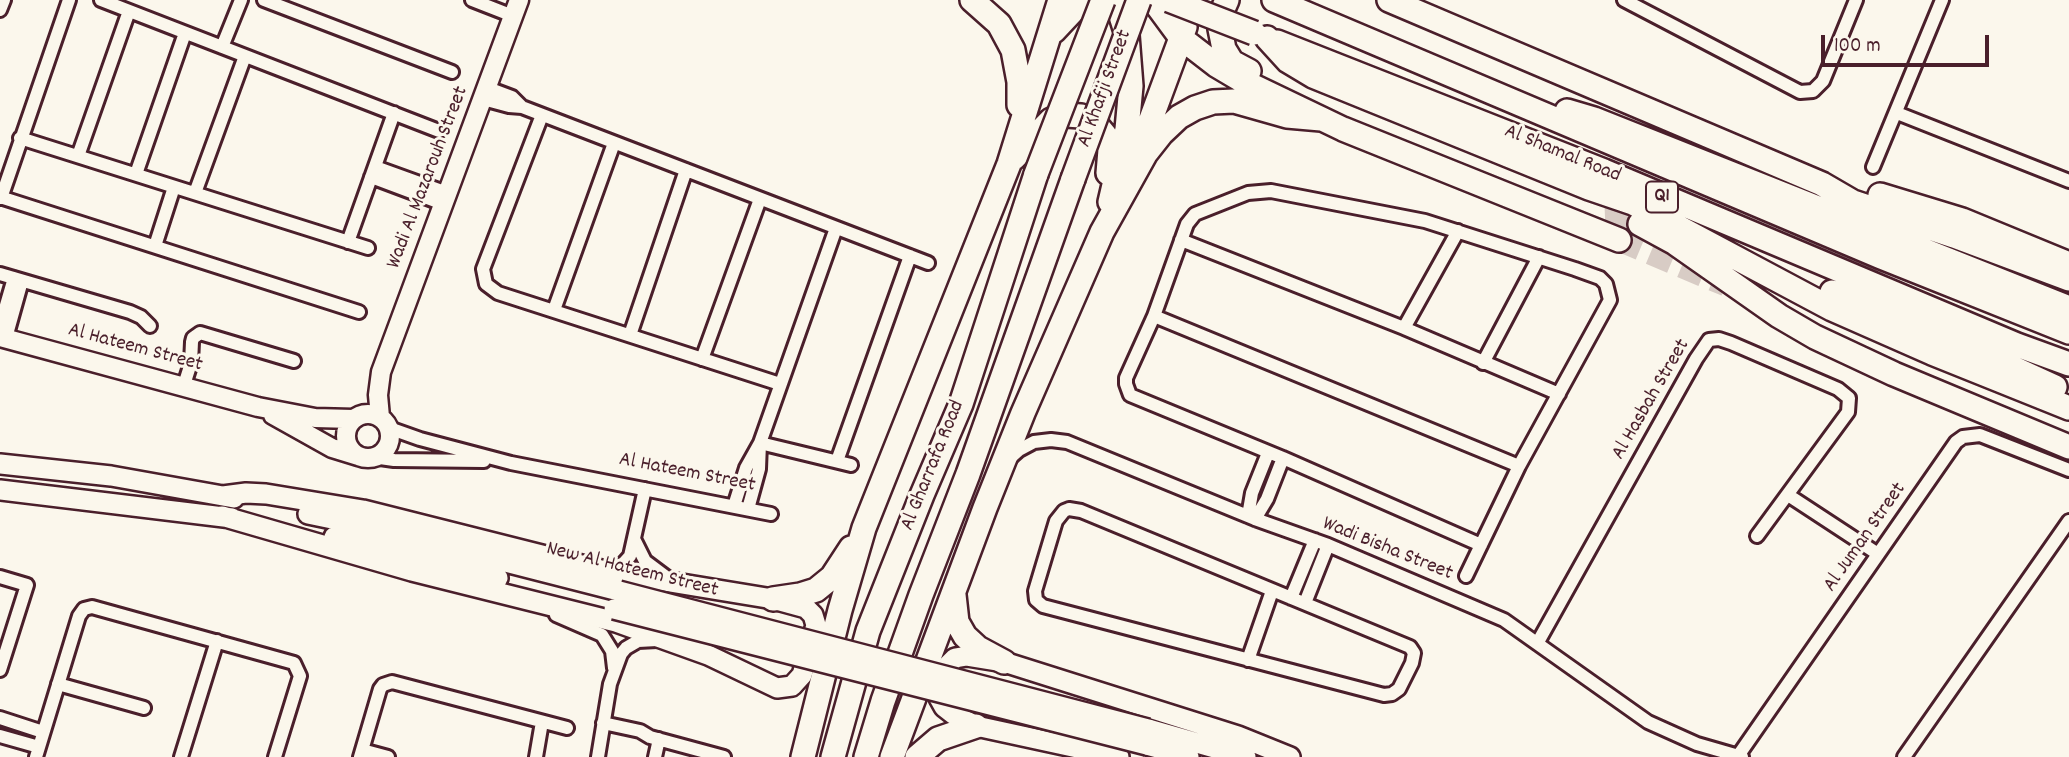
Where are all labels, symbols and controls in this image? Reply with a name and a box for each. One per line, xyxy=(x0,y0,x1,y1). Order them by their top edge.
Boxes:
scale bar xyxy=(1824,21,1992,65)
street label: Al Khafji Street xyxy=(1073,27,1139,151)
text: 100 m xyxy=(1834,32,1881,62)
street label: Wadi Al Mazarouh Street xyxy=(383,83,475,273)
street label: Al Shamal Road xyxy=(1500,120,1624,190)
road number: Q1 xyxy=(1646,182,1678,212)
street label: Al Hateem Street xyxy=(65,319,205,379)
street label: Al Hasbah Street xyxy=(1607,335,1697,465)
street label: Al Gharrafa Road xyxy=(896,397,972,535)
street label: Al Hateem Street xyxy=(617,448,757,500)
street label: Al Juman Street xyxy=(1819,478,1913,598)
street label: Wadi Bisha Street xyxy=(1318,512,1456,588)
street label: New Al Hateem Street xyxy=(543,537,721,605)

